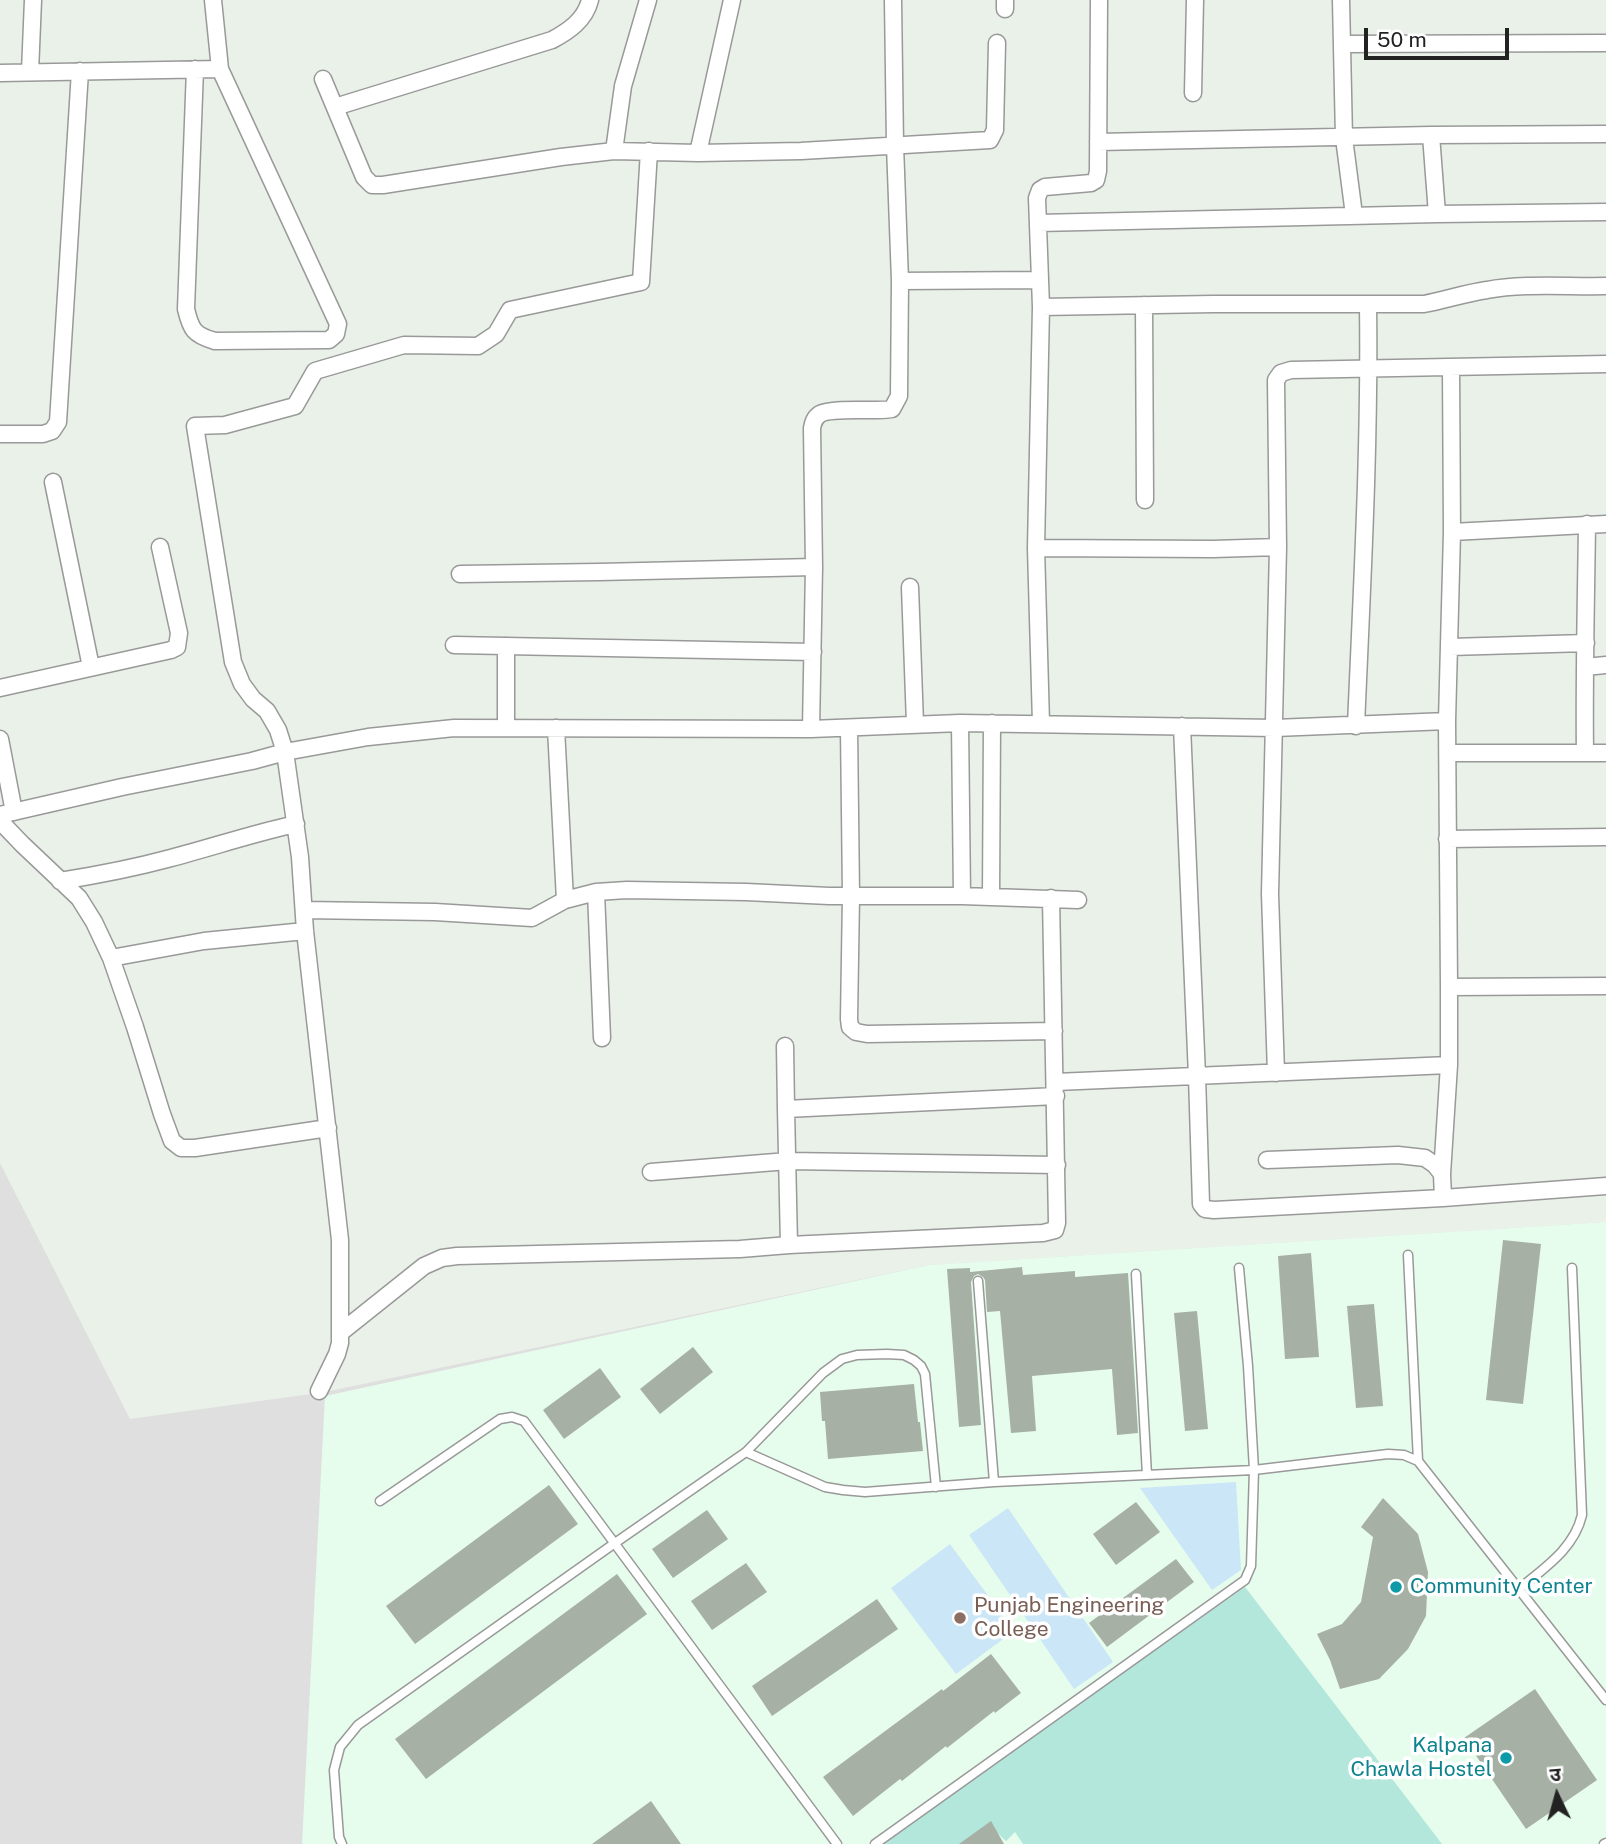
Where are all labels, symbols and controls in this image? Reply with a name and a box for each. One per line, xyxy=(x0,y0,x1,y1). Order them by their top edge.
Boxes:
scale bar xyxy=(1368,14,1513,58)
text: 50 m xyxy=(1377,27,1427,52)
place label: Community Center xyxy=(1410,1574,1593,1600)
marker: Community Center xyxy=(1388,1579,1404,1595)
place label: Punjab Engineering College xyxy=(974,1593,1164,1643)
marker: Punjab Engineering College xyxy=(952,1610,968,1626)
place label: Kalpana Chawla Hostel xyxy=(1351,1733,1492,1783)
marker: Kalpana Chawla Hostel xyxy=(1498,1750,1514,1766)
north arrow xyxy=(1522,1760,1592,1830)
text: उ xyxy=(1549,1763,1562,1786)

